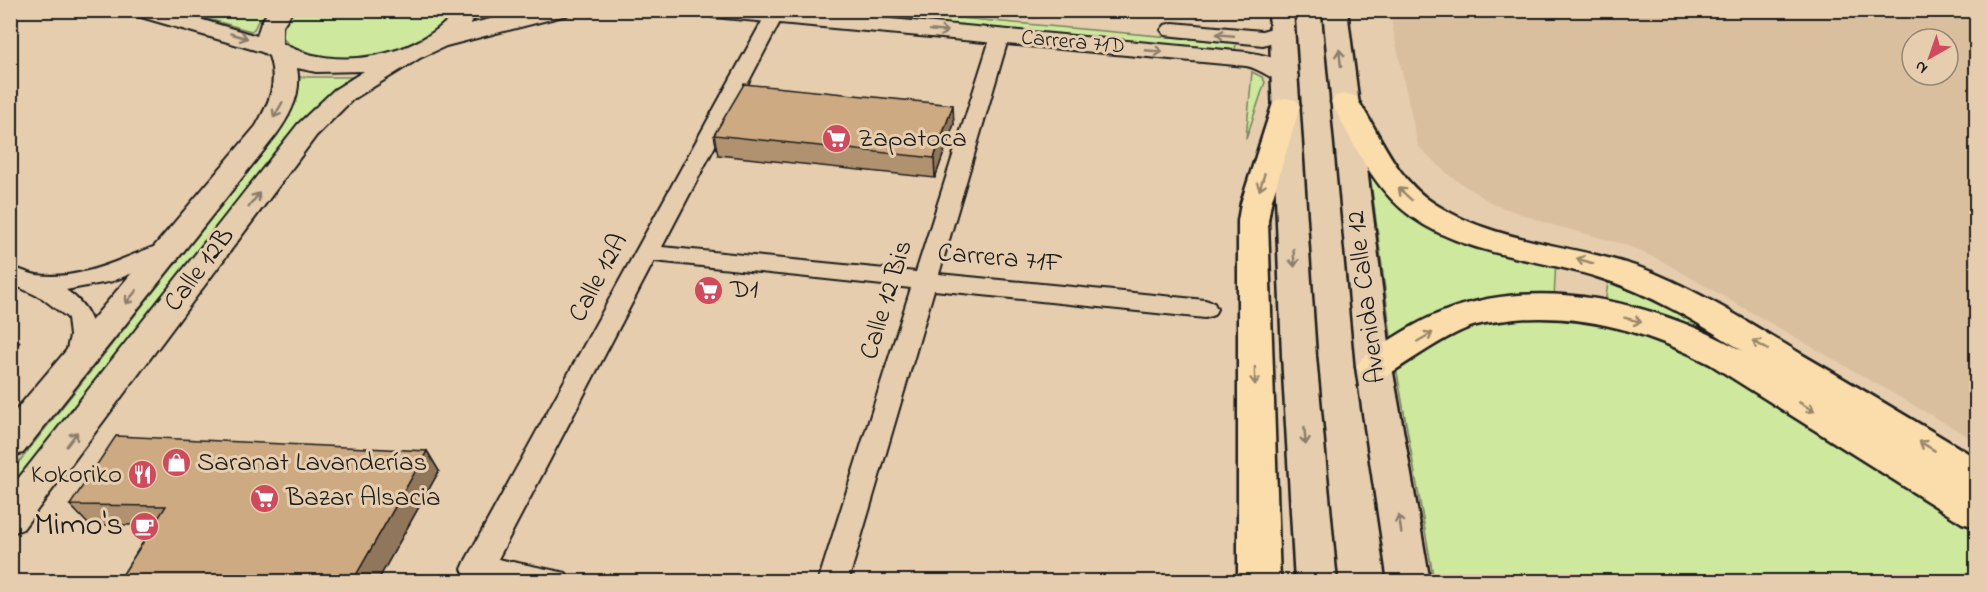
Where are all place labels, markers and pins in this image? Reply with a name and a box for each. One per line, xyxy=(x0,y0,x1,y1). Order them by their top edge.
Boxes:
place label: Zapatoca xyxy=(858,120,967,159)
supermarket icon: Zapatoca xyxy=(821,123,853,155)
place label: D1 xyxy=(729,271,758,310)
supermarket icon: D1 xyxy=(693,274,725,306)
place label: Saranat Lavanderías xyxy=(197,444,427,483)
shop icon: Saranat Lavanderías xyxy=(160,447,192,479)
place label: Kokoriko xyxy=(31,456,122,495)
restaurant icon: Kokoriko xyxy=(127,459,159,491)
place label: Bazar Alsacia xyxy=(285,479,441,518)
supermarket icon: Bazar Alsacia xyxy=(249,482,281,514)
place label: Mimo's xyxy=(34,502,123,550)
cafe icon: Mimo's xyxy=(128,510,160,542)

